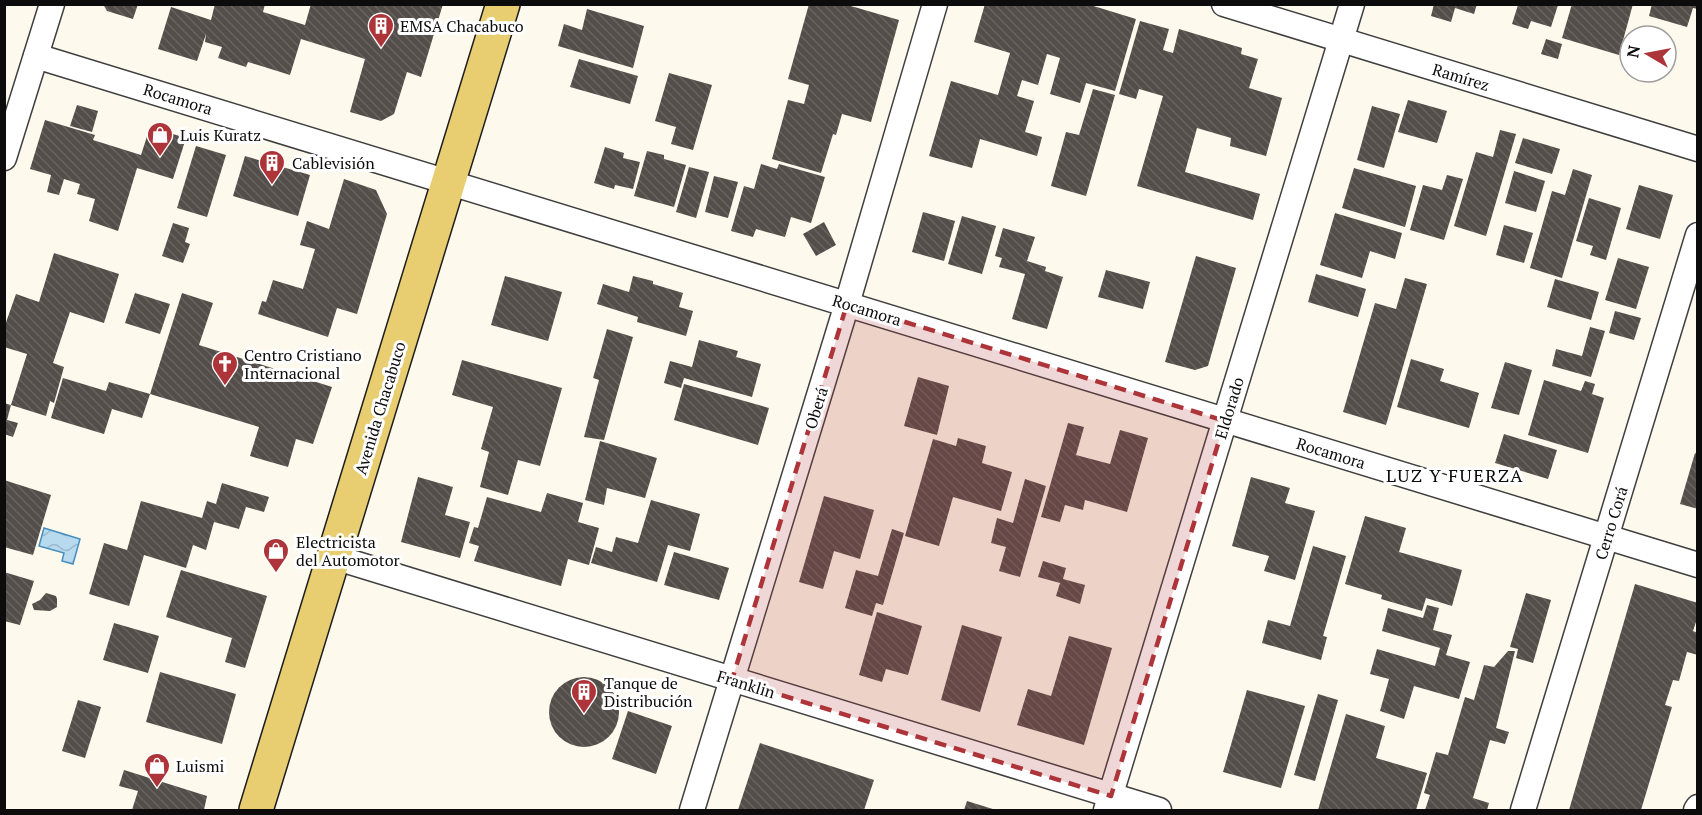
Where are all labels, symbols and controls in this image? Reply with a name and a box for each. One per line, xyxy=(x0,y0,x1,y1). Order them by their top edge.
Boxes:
building icon: EMSA Chacabuco xyxy=(366,11,396,49)
place label: EMSA Chacabuco xyxy=(400,15,524,37)
north arrow xyxy=(1618,24,1678,84)
text: N xyxy=(1621,44,1645,59)
street label: Ramírez xyxy=(1430,58,1492,96)
street label: Rocamora xyxy=(141,78,215,120)
shop icon: Luis Kuratz xyxy=(145,120,175,158)
place label: Luis Kuratz xyxy=(180,124,261,146)
building icon: Cablevisión xyxy=(257,148,287,186)
place label: Cablevisión xyxy=(292,152,375,174)
street label: Rocamora xyxy=(830,289,904,331)
street label: Avenida Chacabuco xyxy=(349,339,411,477)
place label: Centro Cristiano Internacional xyxy=(244,344,362,384)
church icon: Centro Cristiano Internacional xyxy=(210,349,240,387)
street label: Eldorado xyxy=(1209,374,1249,442)
street label: Oberá xyxy=(799,384,833,432)
street label: Rocamora xyxy=(1294,432,1368,474)
district label: LUZ Y FUERZA xyxy=(1386,463,1524,487)
street label: Cerro Corá xyxy=(1589,483,1633,563)
place label: Electricista del Automotor xyxy=(296,531,400,571)
shop icon: Electricista del Automotor xyxy=(261,536,291,574)
street label: Franklin xyxy=(714,665,778,703)
place label: Tanque de Distribución xyxy=(604,672,693,712)
building icon: Tanque de Distribución xyxy=(569,677,599,715)
shop icon: Luismi xyxy=(142,751,172,789)
place label: Luismi xyxy=(176,755,225,777)

